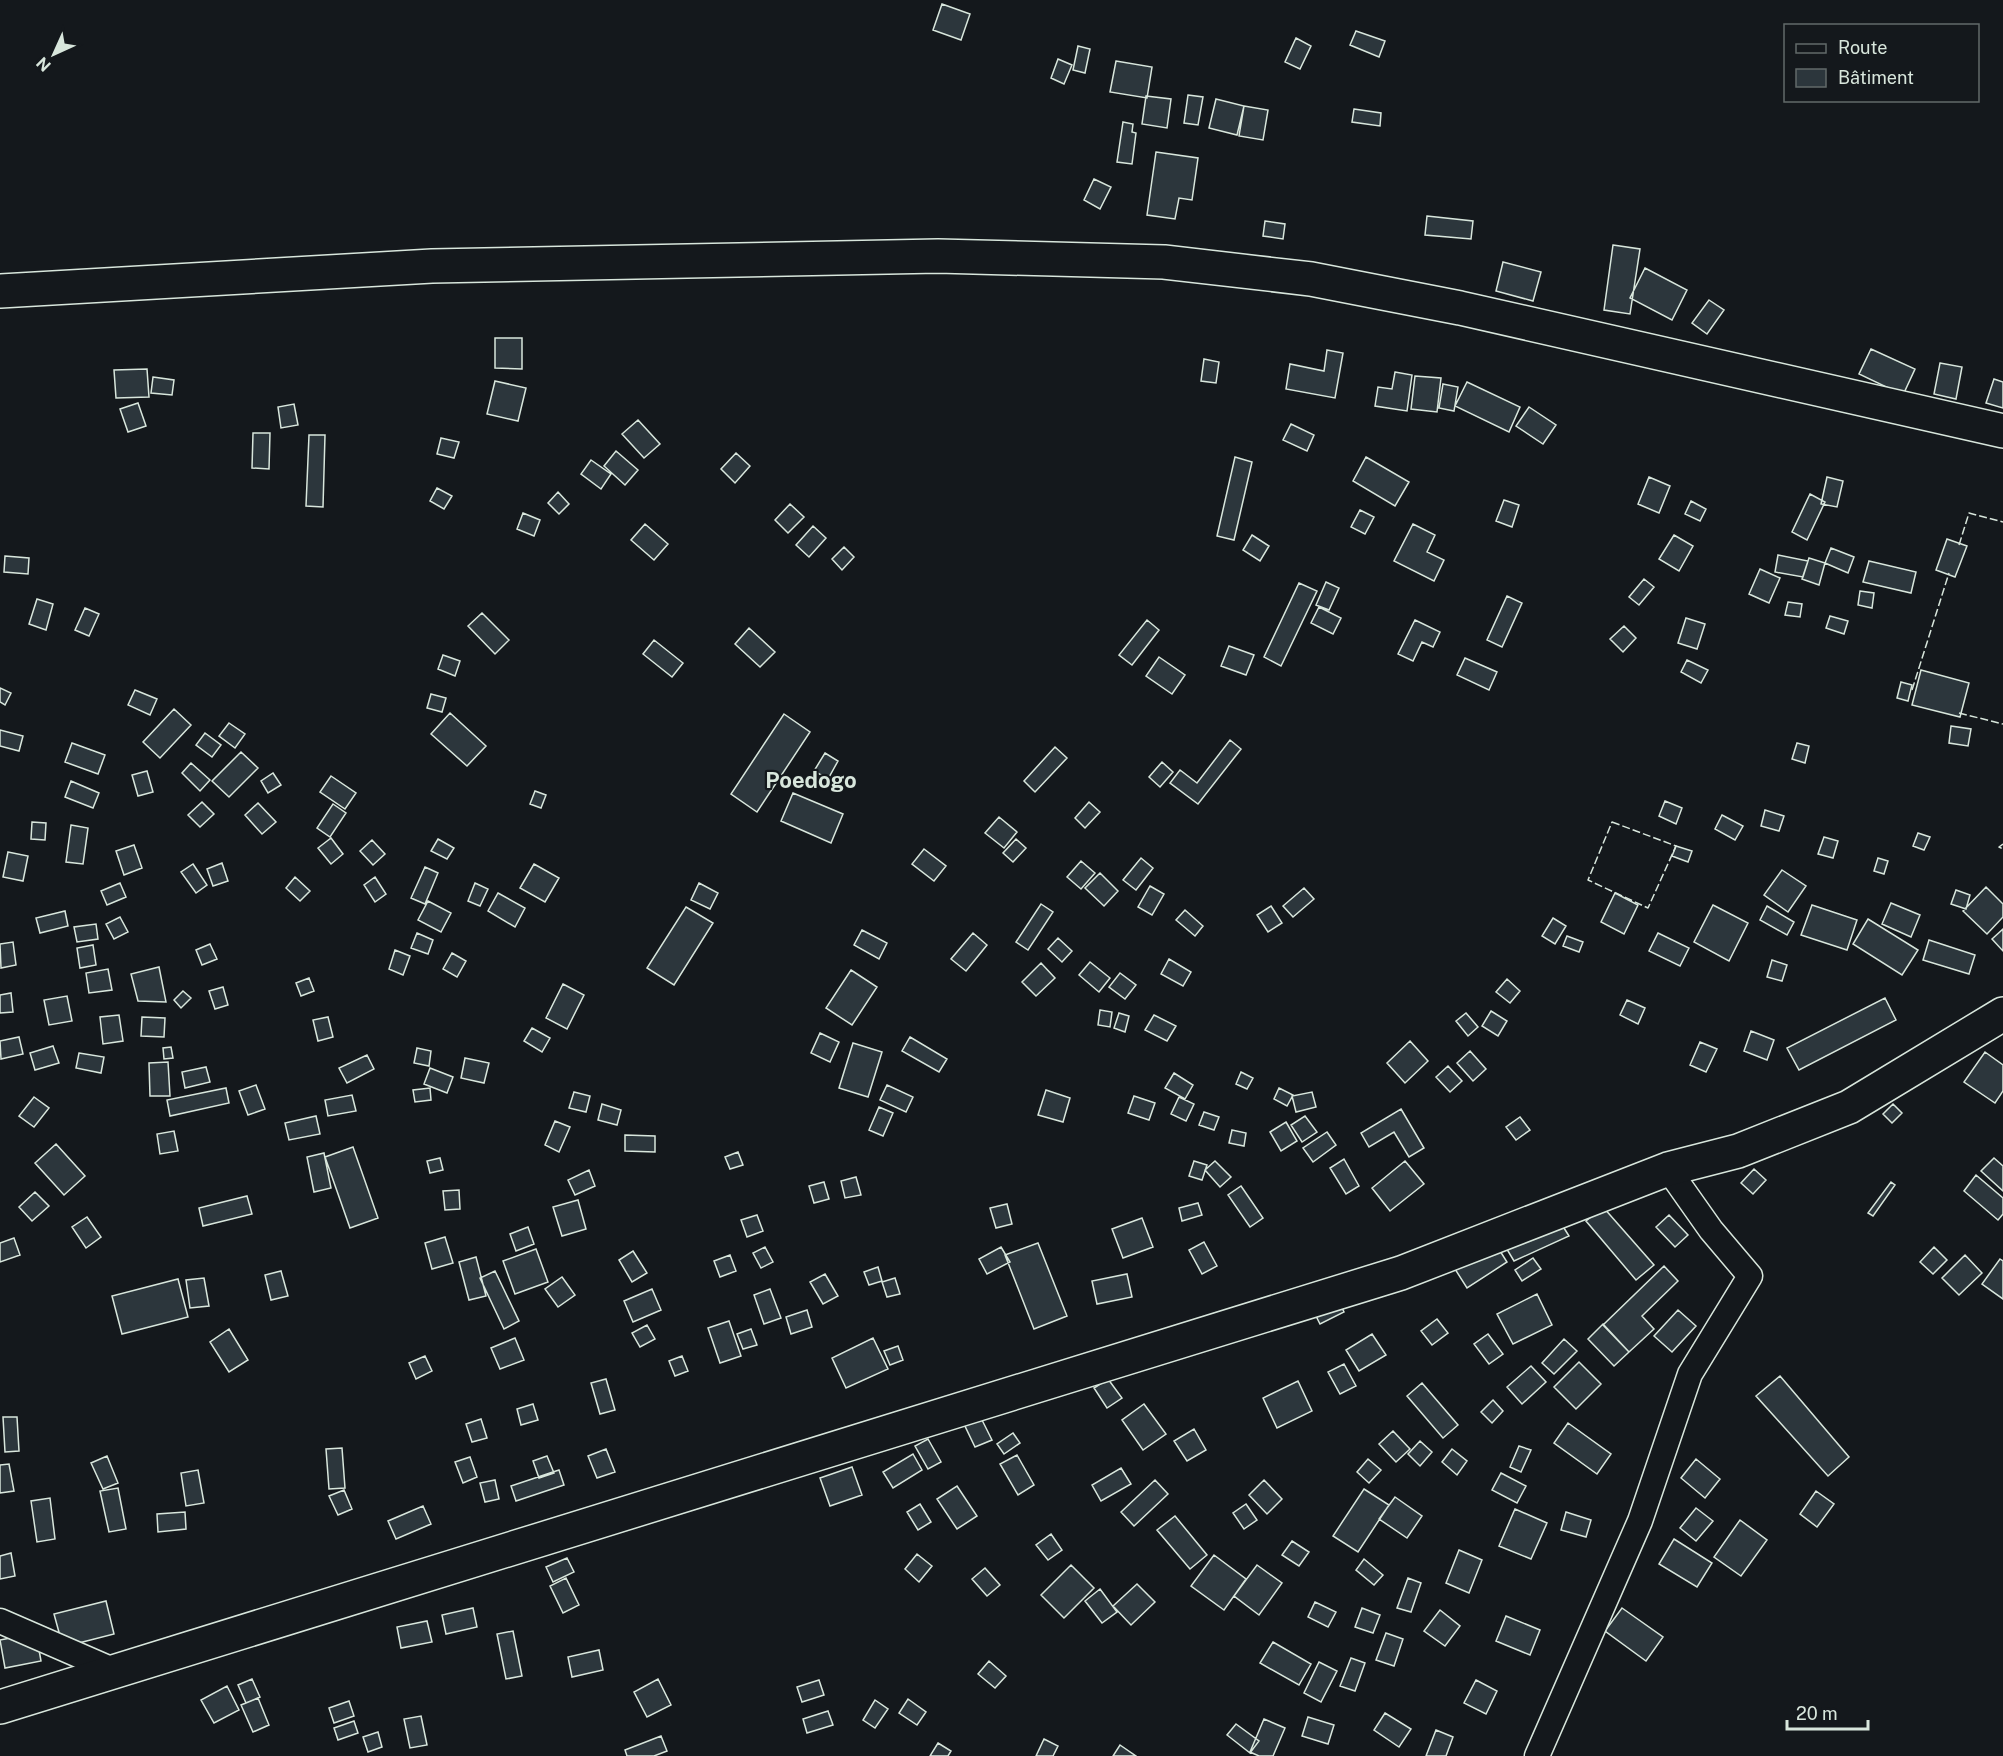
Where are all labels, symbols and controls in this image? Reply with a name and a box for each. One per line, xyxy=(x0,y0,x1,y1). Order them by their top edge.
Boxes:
north arrow xyxy=(24,24,84,84)
legend xyxy=(1784,24,1979,102)
text: Route xyxy=(1838,37,1887,58)
text: N xyxy=(33,53,55,75)
text: Bâtiment xyxy=(1838,67,1914,88)
district label: Poedogo xyxy=(765,767,857,793)
scale bar xyxy=(1787,1693,1868,1731)
text: 20 m xyxy=(1796,1703,1838,1724)

